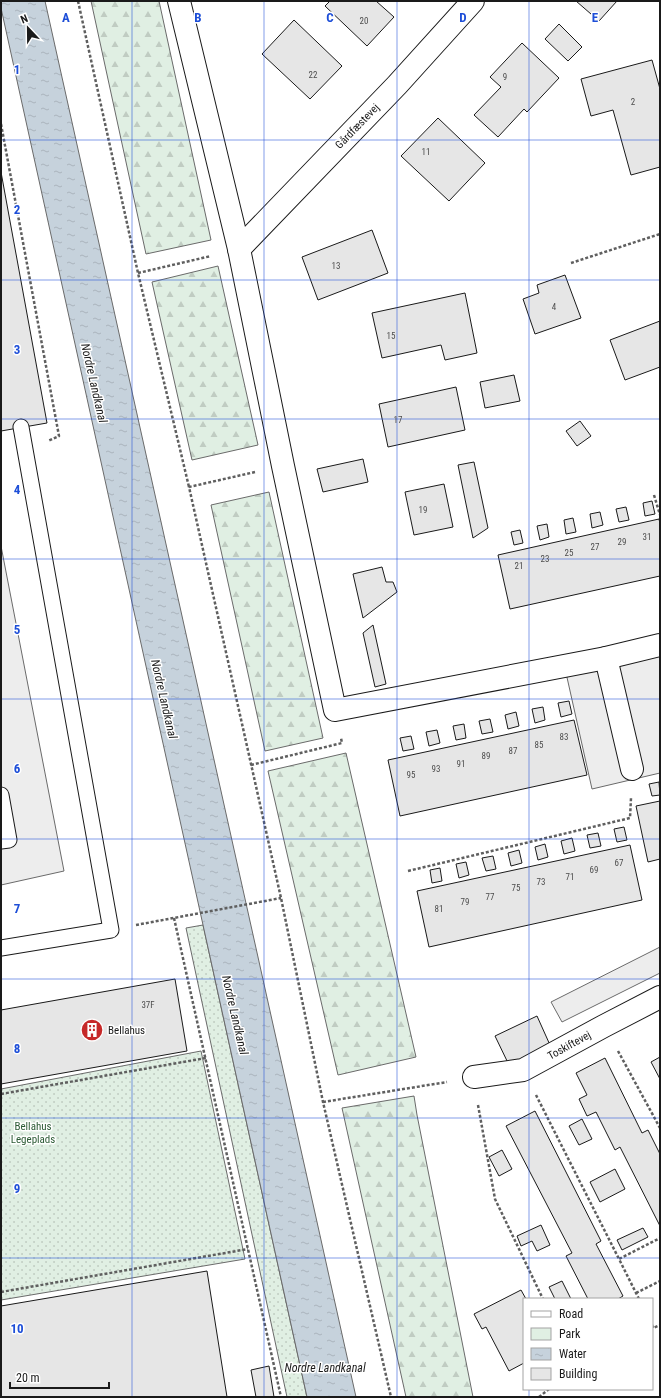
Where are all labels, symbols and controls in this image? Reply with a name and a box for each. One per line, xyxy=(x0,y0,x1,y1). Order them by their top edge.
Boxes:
north arrow xyxy=(8,8,48,48)
text: A xyxy=(62,10,70,25)
text: B xyxy=(194,10,202,25)
text: C xyxy=(326,10,334,25)
text: D xyxy=(459,10,467,25)
text: E xyxy=(592,10,599,25)
text: N xyxy=(19,12,30,26)
house number: 20 xyxy=(360,16,368,26)
text: 1 xyxy=(14,62,20,77)
house number: 22 xyxy=(309,70,318,80)
house number: 9 xyxy=(503,72,507,82)
house number: 2 xyxy=(631,97,636,107)
street label: Gårdfæstevej xyxy=(333,101,382,152)
house number: 11 xyxy=(422,147,430,157)
text: 2 xyxy=(14,202,21,217)
house number: 13 xyxy=(332,261,340,271)
house number: 4 xyxy=(552,302,557,312)
house number: 15 xyxy=(387,331,396,341)
text: 3 xyxy=(14,342,20,357)
water label: Nordre Landkanal xyxy=(78,342,110,424)
house number: 17 xyxy=(394,415,403,425)
text: 4 xyxy=(14,482,21,497)
house number: 19 xyxy=(419,505,427,515)
house number: 31 xyxy=(643,532,651,542)
house number: 29 xyxy=(618,537,626,547)
house number: 27 xyxy=(591,542,600,552)
house number: 25 xyxy=(565,548,574,558)
house number: 23 xyxy=(541,554,549,564)
house number: 21 xyxy=(515,561,523,571)
text: 5 xyxy=(14,622,21,637)
water label: Nordre Landkanal xyxy=(148,658,180,740)
house number: 83 xyxy=(560,732,568,742)
house number: 85 xyxy=(535,740,544,750)
house number: 87 xyxy=(509,746,518,756)
house number: 89 xyxy=(482,751,490,761)
house number: 91 xyxy=(457,759,465,769)
text: 6 xyxy=(14,761,21,776)
house number: 93 xyxy=(432,764,440,774)
house number: 95 xyxy=(407,770,416,780)
house number: 67 xyxy=(615,858,624,868)
house number: 69 xyxy=(590,865,598,875)
house number: 71 xyxy=(566,872,574,882)
house number: 73 xyxy=(537,877,545,887)
house number: 75 xyxy=(512,883,521,893)
house number: 77 xyxy=(486,892,495,902)
house number: 79 xyxy=(461,897,469,907)
text: 7 xyxy=(14,901,21,916)
house number: 81 xyxy=(435,904,443,914)
water label: Nordre Landkanal xyxy=(219,974,251,1056)
house number: 37F xyxy=(141,1000,155,1010)
building icon: Bellahus xyxy=(79,1017,105,1043)
place label: Bellahus xyxy=(108,1024,145,1037)
street label: Toskiftevej xyxy=(545,1028,593,1063)
text: 8 xyxy=(14,1041,20,1056)
park label: Bellahus Legeplads xyxy=(11,1120,55,1146)
text: 9 xyxy=(14,1181,20,1196)
legend xyxy=(523,1298,653,1390)
text: Road xyxy=(559,1307,583,1321)
text: 10 xyxy=(10,1321,24,1336)
text: Park xyxy=(559,1327,581,1341)
text: Water xyxy=(559,1347,587,1361)
water label: Nordre Landkanal xyxy=(284,1361,366,1375)
scale bar xyxy=(10,1364,109,1390)
text: Building xyxy=(559,1367,597,1381)
text: 20 m xyxy=(16,1371,40,1385)

